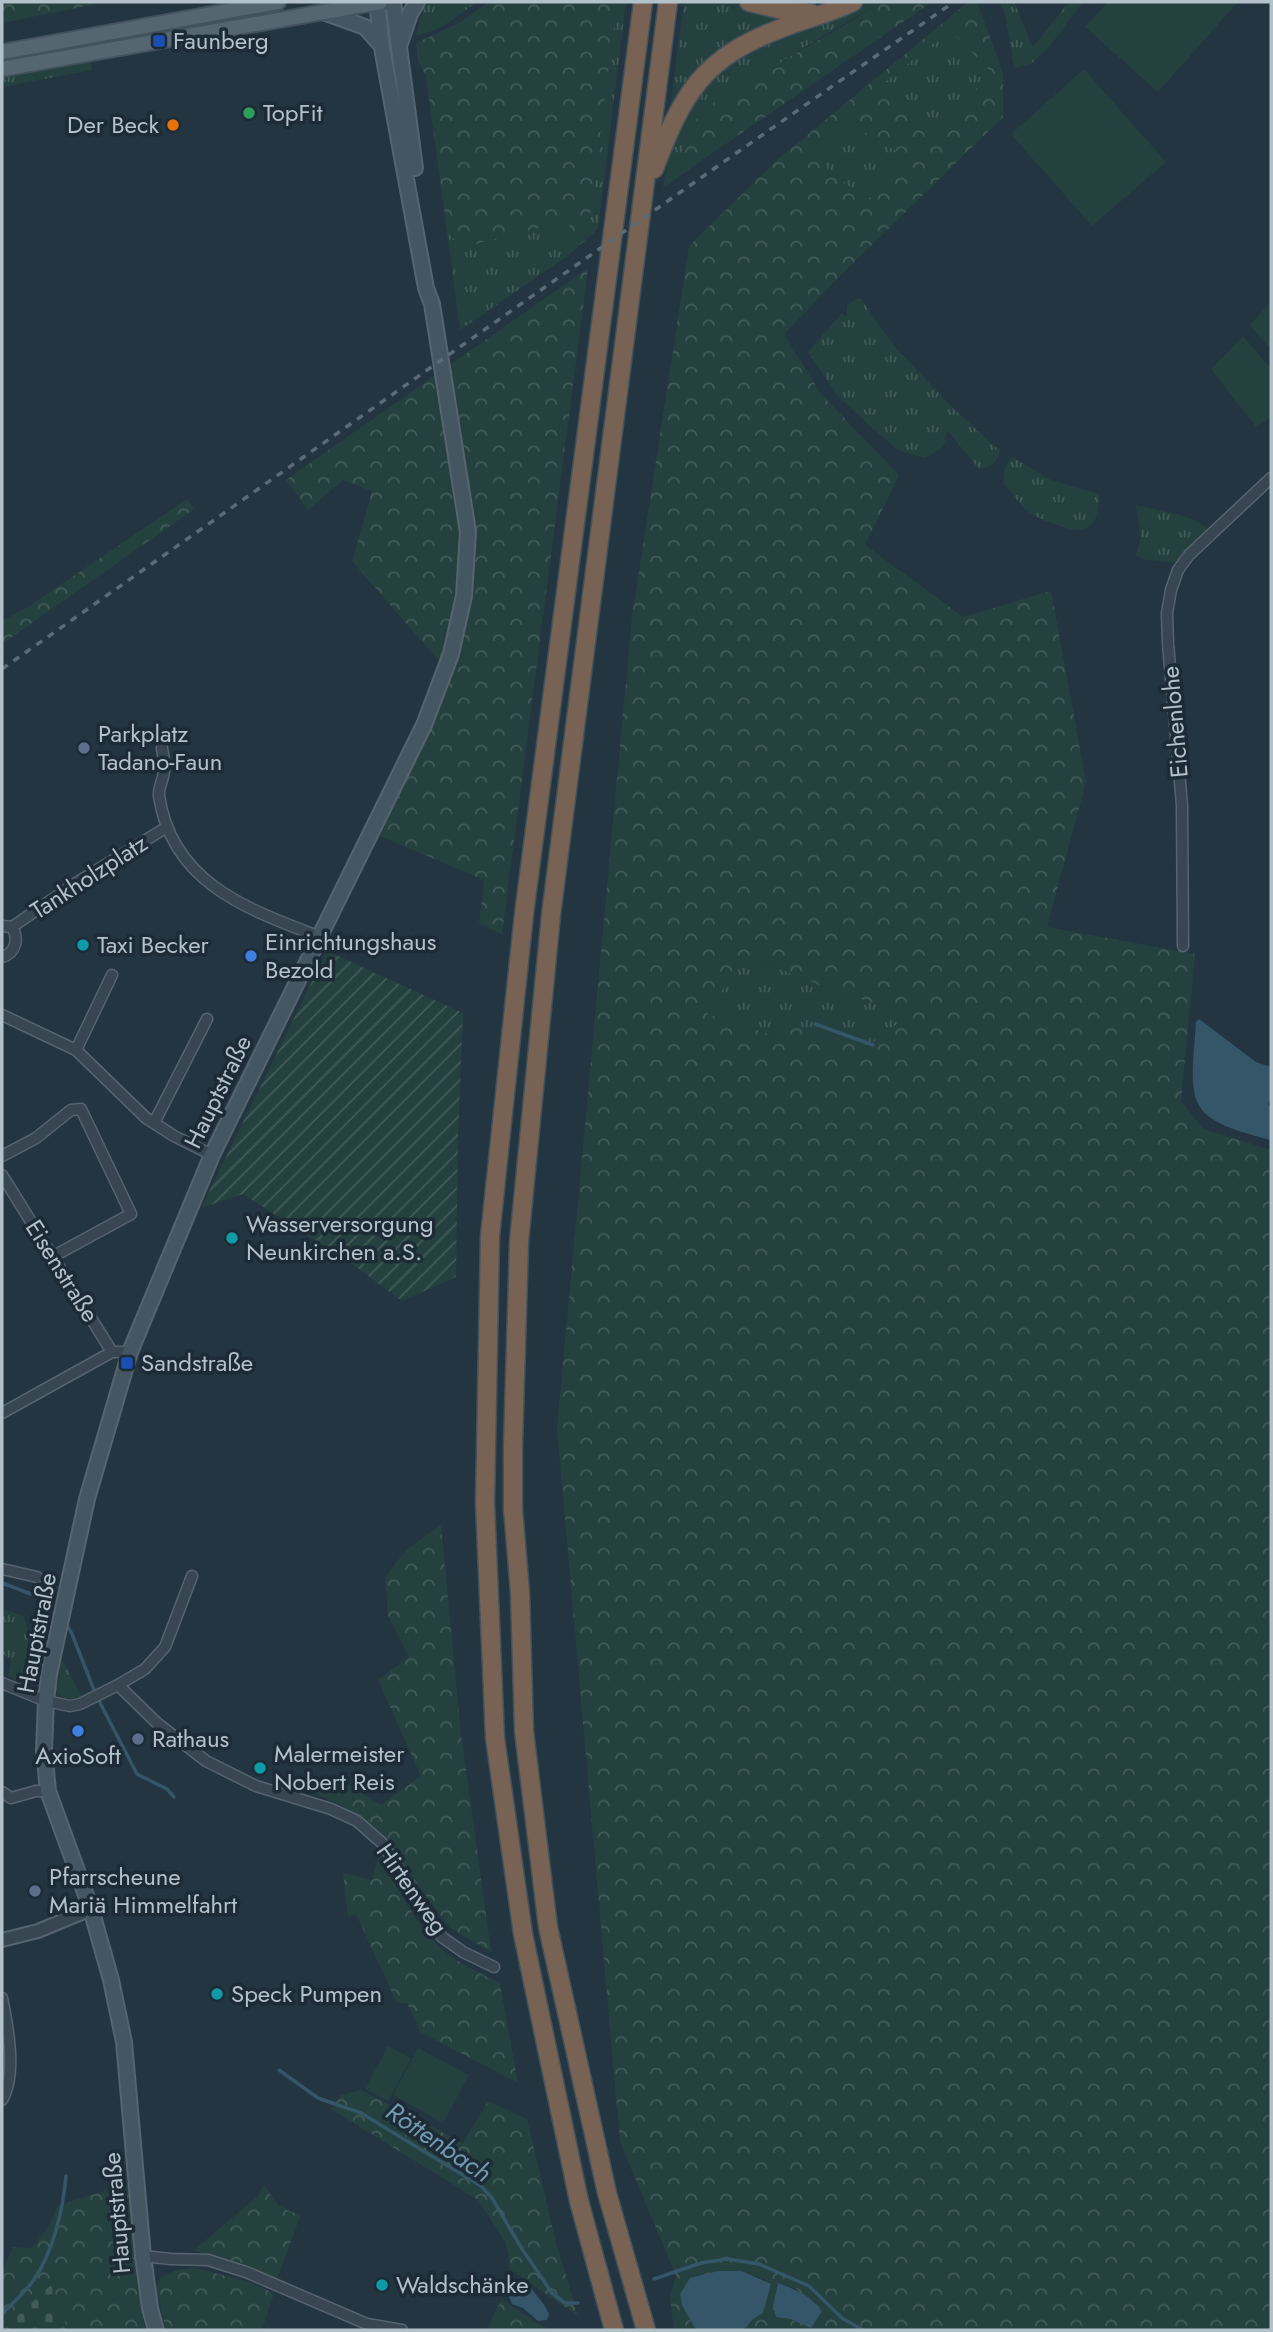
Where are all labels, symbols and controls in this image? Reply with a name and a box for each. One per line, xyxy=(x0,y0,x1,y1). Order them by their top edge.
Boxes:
place label: Faunberg xyxy=(173,23,269,58)
marker: Faunberg xyxy=(151,33,167,49)
place label: TopFit xyxy=(263,95,323,130)
marker: TopFit xyxy=(241,105,257,121)
place label: Der Beck xyxy=(67,107,159,142)
marker: Der Beck xyxy=(165,117,181,133)
street label: Eichenlohe xyxy=(1152,665,1197,779)
place label: Parkplatz Tadano-Faun xyxy=(98,716,222,779)
marker: Parkplatz Tadano-Faun xyxy=(76,740,92,756)
street label: Tankholzplatz xyxy=(23,826,154,928)
place label: Einrichtungshaus Bezold xyxy=(265,924,436,987)
place label: Taxi Becker xyxy=(97,927,210,962)
marker: Taxi Becker xyxy=(75,937,91,953)
marker: Einrichtungshaus Bezold xyxy=(243,948,259,964)
street label: Hauptstraße xyxy=(175,1029,260,1154)
place label: Wasserversorgung Neunkirchen a.S. xyxy=(246,1206,434,1269)
street label: Eisenstraße xyxy=(17,1213,108,1329)
marker: Wasserversorgung Neunkirchen a.S. xyxy=(224,1230,240,1246)
place label: Sandstraße xyxy=(141,1345,253,1380)
marker: Sandstraße xyxy=(119,1355,135,1371)
street label: Hauptstraße xyxy=(8,1570,65,1696)
place label: Rathaus xyxy=(152,1721,229,1756)
marker: AxioSoft xyxy=(70,1723,86,1739)
marker: Rathaus xyxy=(130,1731,146,1747)
place label: Malermeister Nobert Reis xyxy=(274,1736,405,1799)
place label: AxioSoft xyxy=(35,1738,121,1773)
marker: Malermeister Nobert Reis xyxy=(252,1760,268,1776)
street label: Hirtenweg xyxy=(368,1836,457,1941)
place label: Pfarrscheune Mariä Himmelfahrt xyxy=(49,1859,237,1922)
marker: Pfarrscheune Mariä Himmelfahrt xyxy=(27,1883,43,1899)
place label: Speck Pumpen xyxy=(231,1976,382,2011)
marker: Speck Pumpen xyxy=(209,1986,225,2002)
water label: Röttenbach xyxy=(379,2093,499,2191)
street label: Hauptstraße xyxy=(94,2151,139,2275)
place label: Waldschänke xyxy=(396,2267,529,2302)
marker: Waldschänke xyxy=(374,2277,390,2293)

